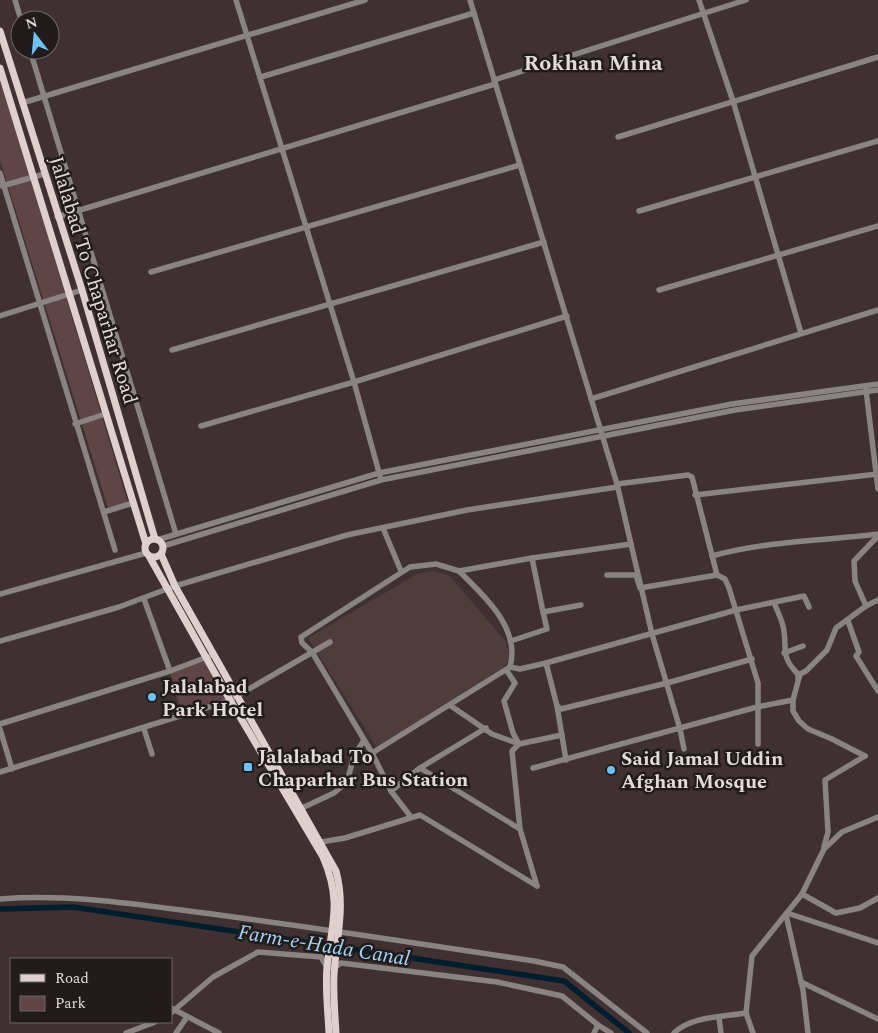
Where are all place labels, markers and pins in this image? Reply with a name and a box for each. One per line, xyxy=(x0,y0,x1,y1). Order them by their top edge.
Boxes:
place label: Jalalabad Park Hotel xyxy=(162,672,263,725)
marker: Jalalabad Park Hotel xyxy=(146,691,158,703)
place label: Jalalabad To Chaparhar Bus Station xyxy=(258,742,468,795)
place label: Said Jamal Uddin Afghan Mosque xyxy=(621,744,783,797)
marker: Jalalabad To Chaparhar Bus Station xyxy=(242,761,254,773)
marker: Said Jamal Uddin Afghan Mosque xyxy=(605,764,617,776)

